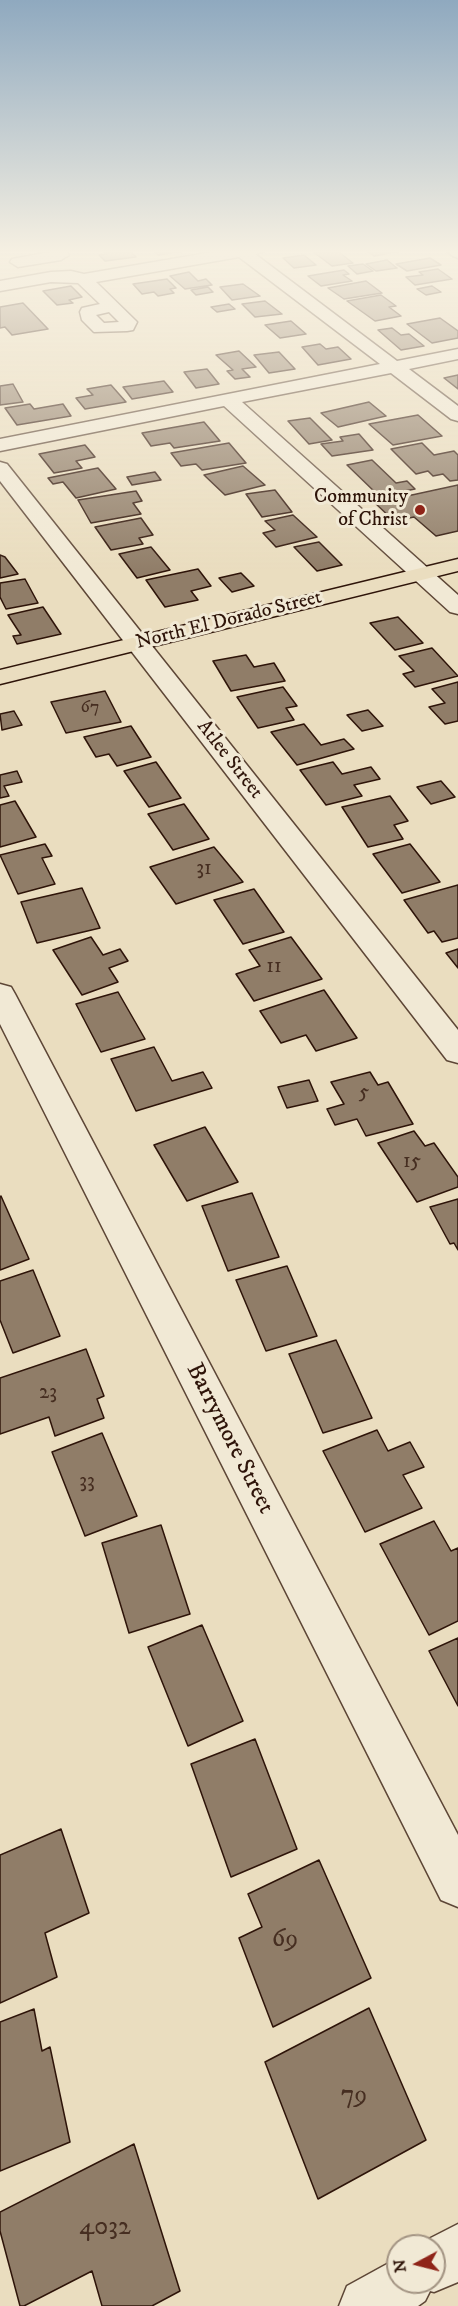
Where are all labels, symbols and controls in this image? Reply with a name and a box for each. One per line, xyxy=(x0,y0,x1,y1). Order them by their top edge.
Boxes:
place label: Community of Christ xyxy=(314,486,408,533)
marker: Community of Christ xyxy=(413,503,427,517)
street label: North El Dorado Street xyxy=(134,586,324,656)
house number: 67 xyxy=(81,697,99,719)
street label: Atlee Street xyxy=(191,716,267,804)
house number: 31 xyxy=(196,857,212,883)
house number: 11 xyxy=(266,955,282,981)
house number: 5 xyxy=(359,1081,369,1107)
house number: 15 xyxy=(403,1150,421,1176)
street label: Barrymore Street xyxy=(179,1359,279,1519)
house number: 23 xyxy=(39,1381,57,1407)
house number: 33 xyxy=(79,1470,95,1496)
house number: 69 xyxy=(272,1925,298,1957)
house number: 79 xyxy=(341,2081,367,2113)
house number: 4032 xyxy=(79,2213,131,2245)
north arrow xyxy=(386,2234,446,2294)
text: N xyxy=(389,2258,411,2274)

